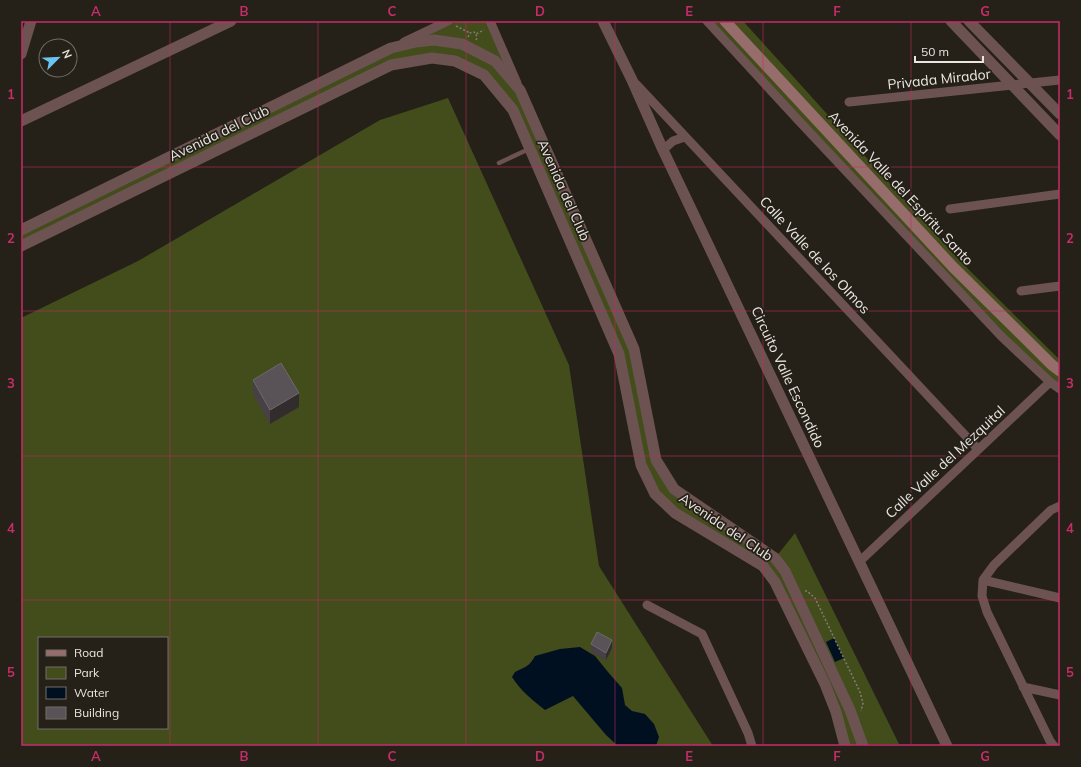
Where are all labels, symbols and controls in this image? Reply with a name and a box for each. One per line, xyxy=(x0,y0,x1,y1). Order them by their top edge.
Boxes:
text: A xyxy=(91,3,101,19)
text: B xyxy=(240,3,249,19)
text: C xyxy=(388,3,397,19)
text: D xyxy=(535,3,545,19)
text: E xyxy=(685,3,693,19)
text: F xyxy=(833,3,841,19)
text: G xyxy=(980,3,990,19)
north arrow xyxy=(38,38,78,78)
scale bar xyxy=(915,38,983,64)
text: 50 m xyxy=(921,44,949,59)
text: N xyxy=(59,47,75,61)
street label: Privada Mirador xyxy=(886,65,992,93)
text: 1 xyxy=(7,86,15,102)
text: 1 xyxy=(1066,86,1074,102)
street label: Avenida del Club xyxy=(166,101,272,165)
street label: Avenida Valle del Espíritu Santo xyxy=(824,107,978,269)
street label: Avenida del Club xyxy=(534,136,594,244)
street label: Calle Valle de los Olmos xyxy=(756,193,874,317)
text: 2 xyxy=(7,230,15,246)
text: 2 xyxy=(1066,230,1074,246)
street label: Circuito Valle Escondido xyxy=(747,303,829,451)
text: 3 xyxy=(7,375,15,391)
text: 3 xyxy=(1066,375,1074,391)
street label: Calle Valle del Mezquital xyxy=(881,402,1009,522)
street label: Avenida del Club xyxy=(676,489,776,565)
text: 4 xyxy=(7,520,15,536)
text: 4 xyxy=(1066,520,1074,536)
legend xyxy=(38,637,168,729)
text: Road xyxy=(74,645,103,660)
text: 5 xyxy=(7,664,15,680)
text: 5 xyxy=(1066,664,1074,680)
text: Park xyxy=(74,665,100,680)
text: Water xyxy=(74,685,110,700)
text: Building xyxy=(74,705,119,720)
text: A xyxy=(91,748,101,764)
text: B xyxy=(240,748,249,764)
text: C xyxy=(388,748,397,764)
text: D xyxy=(535,748,545,764)
text: E xyxy=(685,748,693,764)
text: F xyxy=(833,748,841,764)
text: G xyxy=(980,748,990,764)

